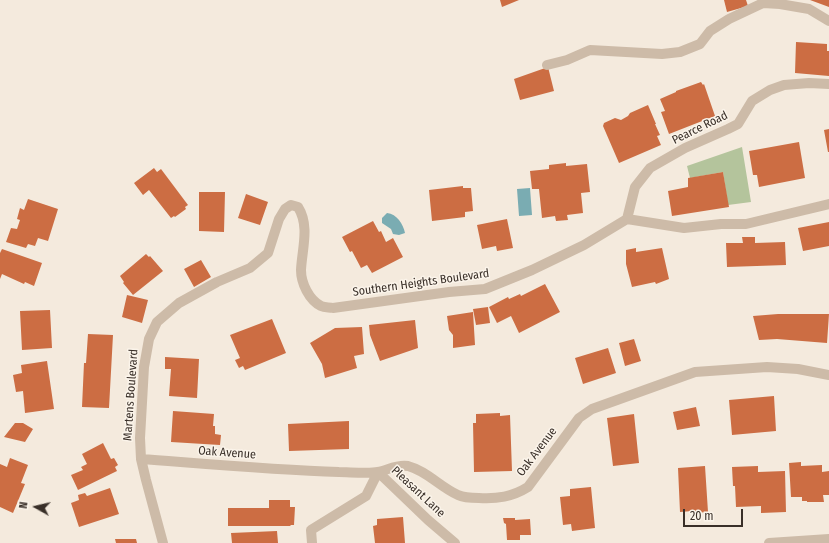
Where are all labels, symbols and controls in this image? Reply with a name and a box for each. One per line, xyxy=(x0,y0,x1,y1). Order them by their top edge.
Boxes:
street label: Pearce Road xyxy=(670,108,730,148)
street label: Southern Heights Boulevard xyxy=(352,266,490,300)
street label: Martens Boulevard xyxy=(121,349,141,441)
street label: Oak Avenue xyxy=(514,425,560,479)
street label: Oak Avenue xyxy=(198,444,256,462)
street label: Pleasant Lane xyxy=(388,463,448,521)
north arrow xyxy=(16,487,56,527)
text: N xyxy=(17,501,31,509)
scale bar xyxy=(685,501,745,527)
text: 20 m xyxy=(690,509,714,523)

